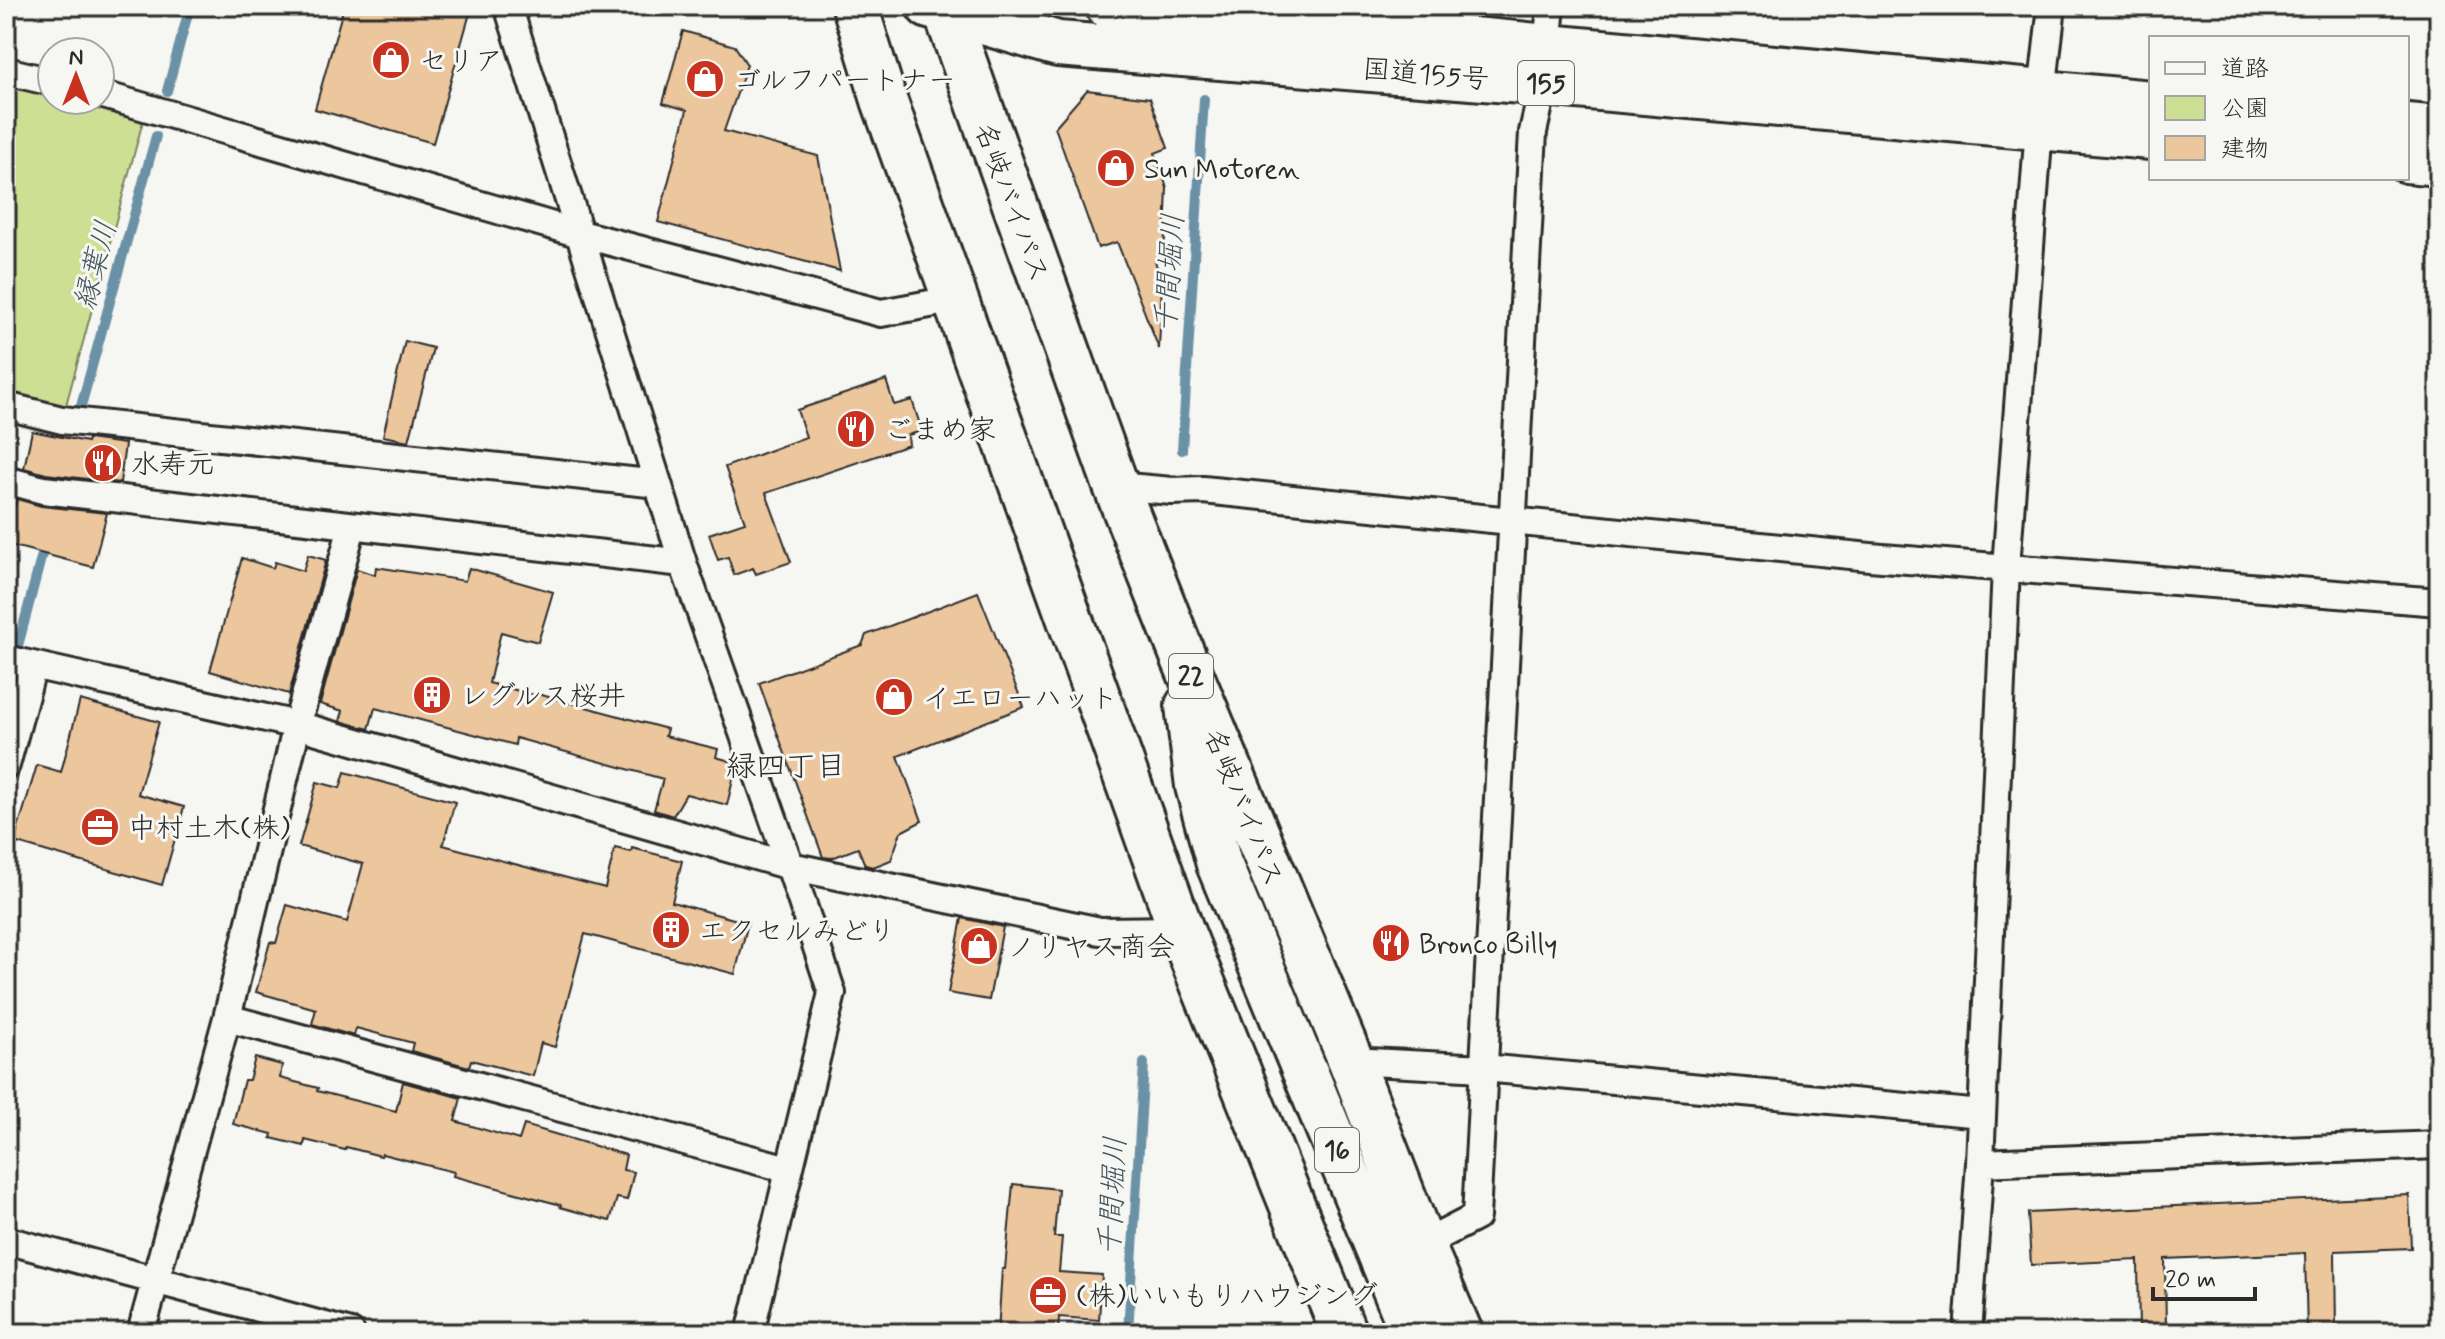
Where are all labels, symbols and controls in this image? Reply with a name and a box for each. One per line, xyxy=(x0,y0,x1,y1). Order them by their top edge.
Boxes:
north arrow xyxy=(36,36,116,116)
legend xyxy=(2149,36,2409,180)
shop icon: セリア xyxy=(370,39,412,81)
text: N xyxy=(69,44,83,72)
place label: セリア xyxy=(419,44,503,81)
street label: 国道155号 xyxy=(1361,52,1491,99)
text: 道路 xyxy=(2221,54,2269,85)
shop icon: ゴルフパートナー xyxy=(684,58,726,100)
road number: 155 xyxy=(1518,61,1574,105)
place label: ゴルフパートナー xyxy=(733,63,956,100)
text: 公園 xyxy=(2221,94,2269,125)
street label: 名岐バイパス xyxy=(965,118,1057,288)
text: 建物 xyxy=(2221,134,2269,165)
shop icon: Sun Motoren xyxy=(1095,147,1137,189)
place label: Sun Motoren xyxy=(1144,152,1300,189)
water label: 千間堀川 xyxy=(1147,212,1194,334)
water label: 縁葉川 xyxy=(66,217,127,314)
restaurant icon: ごまめ家 xyxy=(835,408,877,450)
place label: ごまめ家 xyxy=(884,413,996,450)
restaurant icon: 水寿元 xyxy=(82,442,124,484)
place label: 水寿元 xyxy=(131,447,215,484)
road number: 22 xyxy=(1169,654,1213,698)
building icon: レグルス桜井 xyxy=(411,674,453,716)
shop icon: イエローハット xyxy=(873,676,915,718)
place label: レグルス桜井 xyxy=(460,679,626,716)
place label: イエローハット xyxy=(922,681,1118,718)
street label: 名岐バイパス xyxy=(1194,723,1291,892)
district label: 緑四丁目 xyxy=(726,748,846,787)
office icon: 中村土木(株) xyxy=(79,806,121,848)
place label: 中村土木(株) xyxy=(128,811,290,848)
building icon: エクセルみどり xyxy=(650,909,692,951)
place label: エクセルみどり xyxy=(699,914,896,951)
restaurant icon: Bronco Billy xyxy=(1370,922,1412,964)
shop icon: ノリヤス商会 xyxy=(958,925,1000,967)
place label: Bronco Billy xyxy=(1419,927,1557,964)
place label: ノリヤス商会 xyxy=(1007,930,1175,967)
road number: 16 xyxy=(1315,1128,1359,1172)
water label: 千間堀川 xyxy=(1091,1135,1136,1257)
scale bar xyxy=(2153,1251,2255,1301)
text: 20 m xyxy=(2165,1265,2216,1296)
office icon: (株)いいもりハウジング xyxy=(1027,1274,1069,1316)
place label: (株)いいもりハウジング xyxy=(1076,1279,1378,1316)

